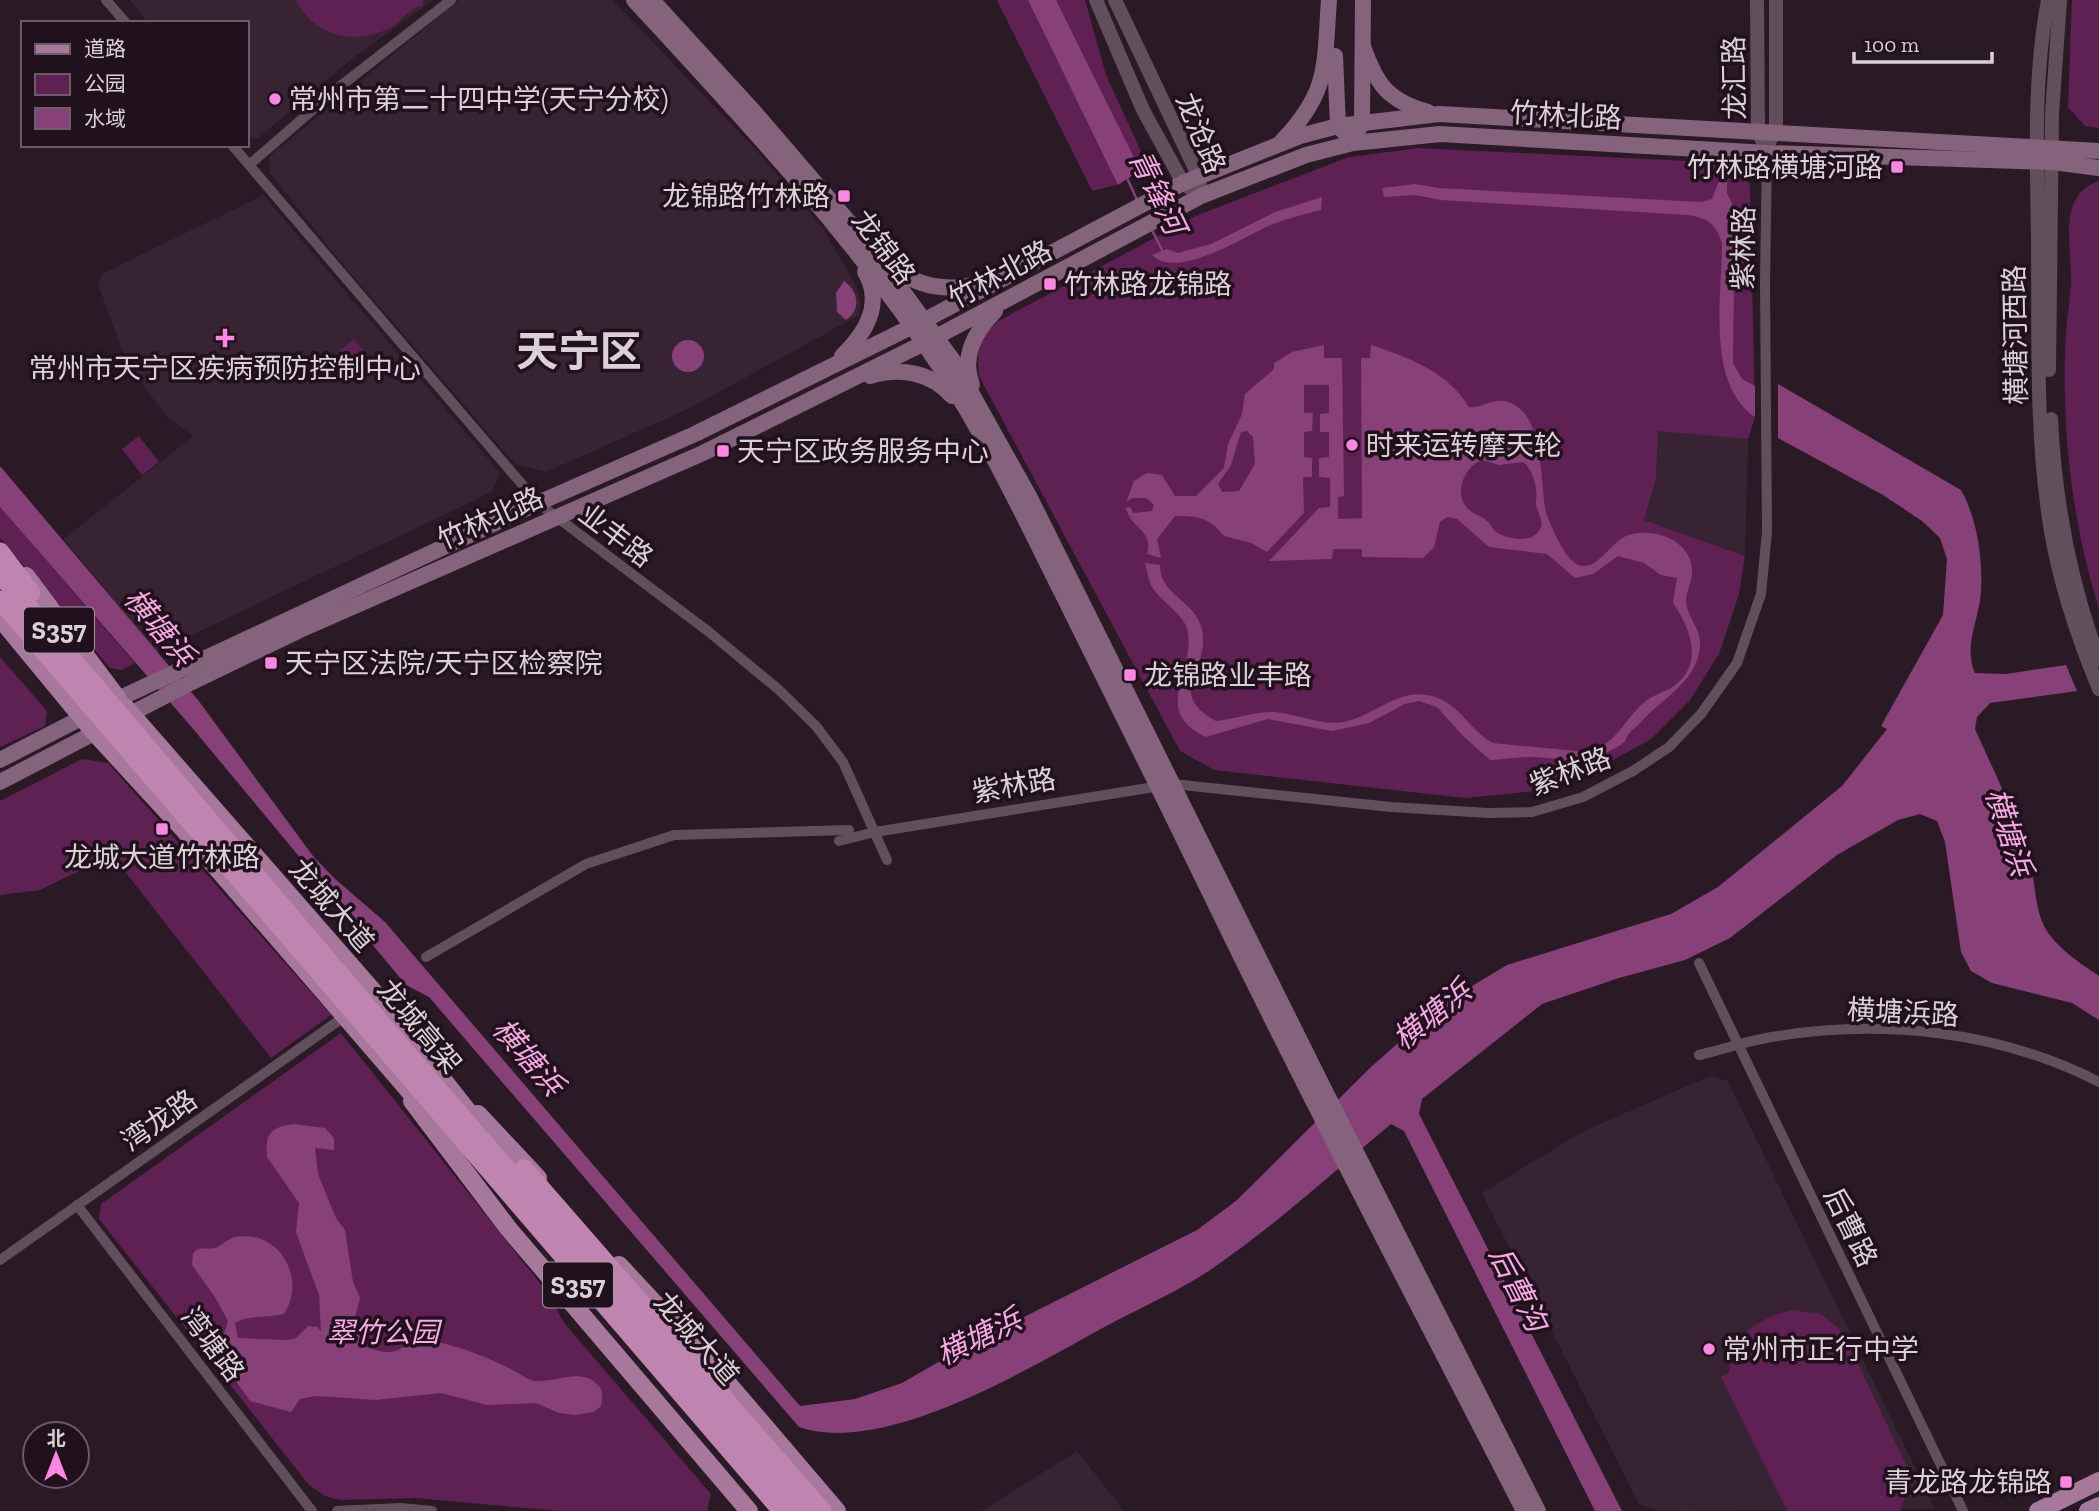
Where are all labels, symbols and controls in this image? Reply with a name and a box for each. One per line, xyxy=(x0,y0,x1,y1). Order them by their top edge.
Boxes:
legend xyxy=(21,21,248,147)
scale bar xyxy=(1854,21,1992,65)
text: 100 m xyxy=(1864,32,1919,57)
text: 道路 xyxy=(84,36,126,61)
street label: 龙汇路 xyxy=(1717,36,1752,120)
text: 公园 xyxy=(84,71,126,96)
place label: 常州市第二十四中学(天宁分校) xyxy=(289,83,668,116)
street label: 龙沧路 xyxy=(1169,88,1232,178)
marker: 常州市第二十四中学(天宁分校) xyxy=(267,91,283,107)
street label: 竹林北路 xyxy=(1509,96,1623,135)
text: 水域 xyxy=(84,106,126,131)
water label: 青锋河 xyxy=(1121,144,1195,245)
place label: 竹林路横塘河路 xyxy=(1687,151,1883,184)
marker: 竹林路横塘河路 xyxy=(1889,159,1905,175)
place label: 龙锦路竹林路 xyxy=(662,180,830,213)
marker: 龙锦路竹林路 xyxy=(836,188,852,204)
street label: 龙锦路 xyxy=(845,204,922,291)
street label: 紫林路 xyxy=(1726,206,1761,290)
street label: 竹林北路 xyxy=(943,234,1057,315)
street label: 横塘河西路 xyxy=(1998,265,2033,405)
place label: 竹林路龙锦路 xyxy=(1064,268,1232,301)
marker: 竹林路龙锦路 xyxy=(1042,276,1058,292)
district label: 天宁区 xyxy=(516,326,642,377)
marker: 常州市天宁区疾病预防控制中心 xyxy=(215,328,235,348)
place label: 常州市天宁区疾病预防控制中心 xyxy=(29,352,421,385)
place label: 时来运转摩天轮 xyxy=(1366,429,1562,462)
place label: 天宁区政务服务中心 xyxy=(737,435,989,468)
marker: 时来运转摩天轮 xyxy=(1344,437,1360,453)
marker: 天宁区政务服务中心 xyxy=(715,443,731,459)
street label: 竹林北路 xyxy=(432,481,548,556)
street label: 业丰路 xyxy=(572,497,659,574)
water label: 横塘浜 xyxy=(116,581,204,675)
road number: S357 xyxy=(24,608,94,652)
place label: 天宁区法院/天宁区检察院 xyxy=(285,647,603,680)
marker: 天宁区法院/天宁区检察院 xyxy=(263,655,279,671)
place label: 龙锦路业丰路 xyxy=(1144,659,1312,692)
marker: 龙锦路业丰路 xyxy=(1122,667,1138,683)
street label: 紫林路 xyxy=(1525,741,1615,802)
street label: 紫林路 xyxy=(970,762,1058,809)
water label: 横塘浜 xyxy=(1978,784,2041,883)
marker: 龙城大道竹林路 xyxy=(154,821,170,837)
place label: 龙城大道竹林路 xyxy=(64,841,260,874)
street label: 龙城大道 xyxy=(282,852,381,958)
water label: 横塘浜 xyxy=(1386,971,1481,1057)
street label: 龙城高架 xyxy=(371,973,468,1080)
street label: 横塘浜路 xyxy=(1846,993,1960,1032)
water label: 横塘浜 xyxy=(485,1011,573,1105)
street label: 湾龙路 xyxy=(115,1083,203,1158)
street label: 后曹路 xyxy=(1817,1182,1884,1272)
water label: 后曹沟 xyxy=(1482,1241,1556,1340)
road number: S357 xyxy=(543,1262,613,1308)
street label: 龙城大道 xyxy=(647,1285,746,1391)
water label: 横塘浜 xyxy=(931,1300,1030,1373)
street label: 湾塘路 xyxy=(174,1301,251,1388)
park label: 翠竹公园 xyxy=(327,1316,443,1349)
place label: 常州市正行中学 xyxy=(1723,1333,1919,1366)
marker: 常州市正行中学 xyxy=(1701,1341,1717,1357)
north arrow xyxy=(21,1420,91,1490)
text: 北 xyxy=(46,1427,66,1450)
place label: 青龙路龙锦路 xyxy=(1884,1466,2052,1499)
marker: 青龙路龙锦路 xyxy=(2058,1474,2074,1490)

